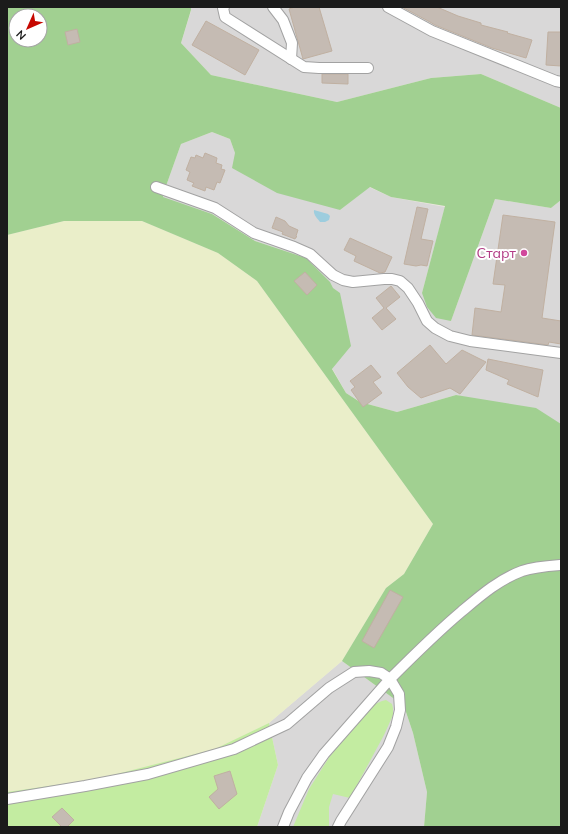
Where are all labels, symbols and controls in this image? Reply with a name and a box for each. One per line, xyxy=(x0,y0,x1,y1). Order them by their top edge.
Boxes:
north arrow xyxy=(8,8,48,48)
text: N xyxy=(13,27,29,43)
place label: Старт xyxy=(477,244,517,262)
marker: Старт xyxy=(519,248,529,258)

